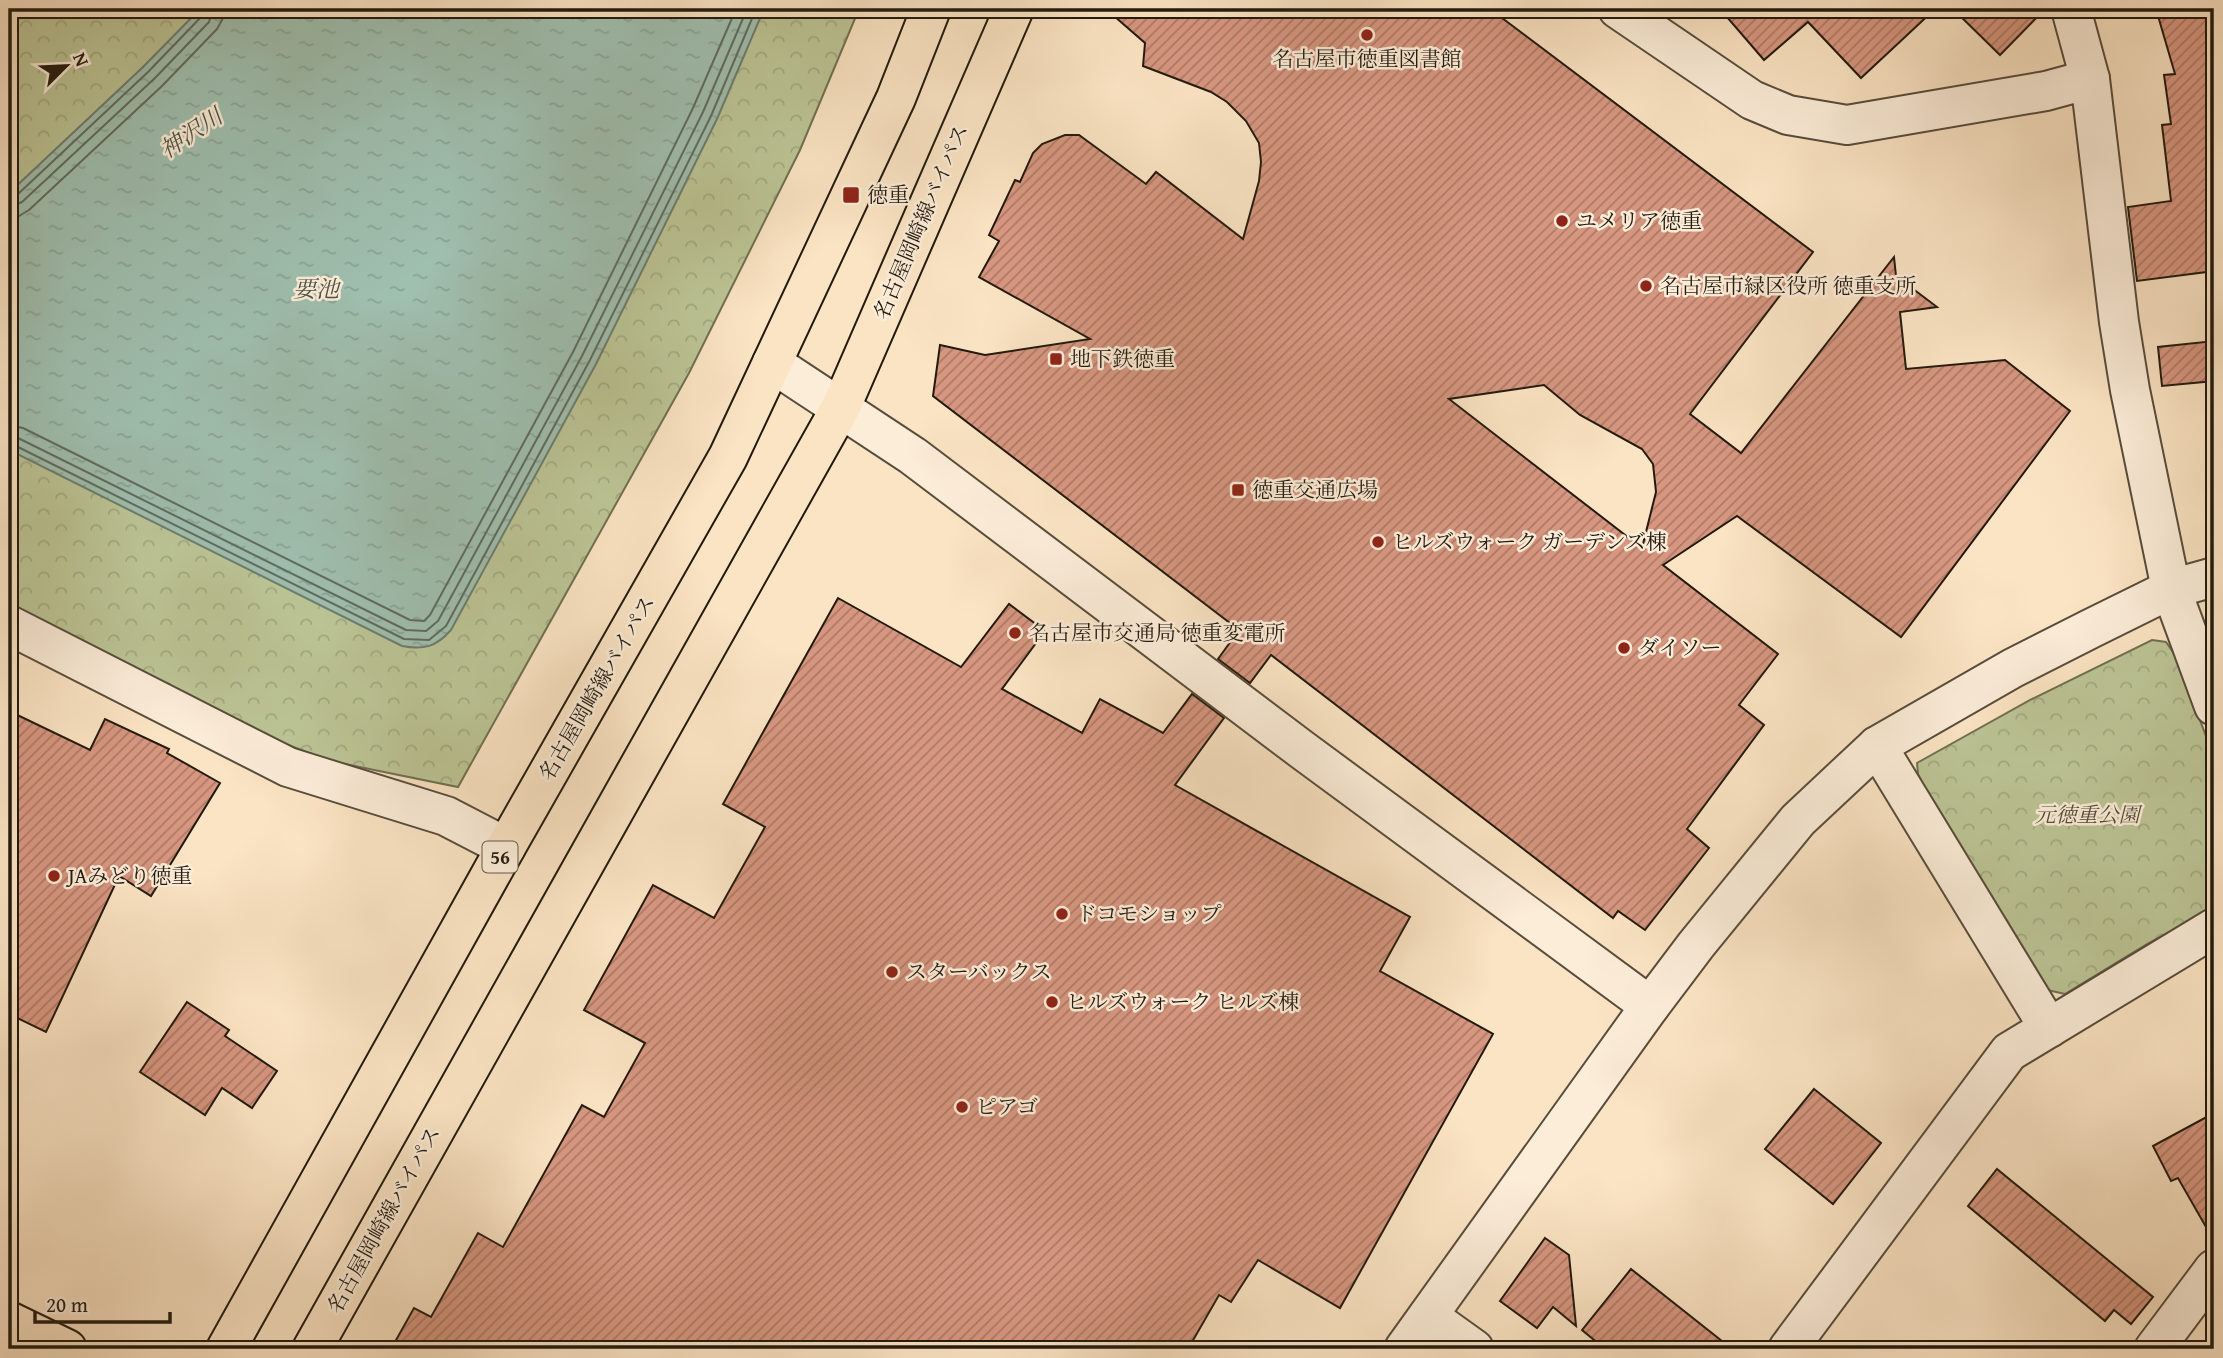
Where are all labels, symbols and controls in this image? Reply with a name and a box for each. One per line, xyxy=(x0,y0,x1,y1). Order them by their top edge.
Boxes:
marker: 名古屋市徳重図書館 xyxy=(1359,27,1375,43)
north arrow xyxy=(32,32,102,102)
place label: 名古屋市徳重図書館 xyxy=(1273,43,1462,74)
text: N xyxy=(66,48,97,71)
water label: 神沢川 xyxy=(153,98,231,166)
street label: 名古屋岡崎線バイパス xyxy=(865,119,976,324)
place label: 徳重 xyxy=(867,179,909,210)
marker: 徳重 xyxy=(841,185,861,205)
place label: ユメリア徳重 xyxy=(1576,205,1702,236)
marker: ユメリア徳重 xyxy=(1554,213,1570,229)
place label: 名古屋市緑区役所 徳重支所 xyxy=(1660,270,1917,301)
water label: 要池 xyxy=(293,272,342,305)
marker: 名古屋市緑区役所 徳重支所 xyxy=(1638,278,1654,294)
place label: 地下鉄徳重 xyxy=(1070,343,1175,374)
marker: 地下鉄徳重 xyxy=(1048,351,1064,367)
place label: 徳重交通広場 xyxy=(1252,474,1378,505)
marker: 徳重交通広場 xyxy=(1230,482,1246,498)
place label: ヒルズウォーク ガーデンズ棟 xyxy=(1392,526,1667,557)
marker: ヒルズウォーク ガーデンズ棟 xyxy=(1370,534,1386,550)
street label: 名古屋岡崎線バイパス xyxy=(531,589,662,786)
place label: 名古屋市交通局 徳重変電所 xyxy=(1029,617,1286,648)
marker: 名古屋市交通局 徳重変電所 xyxy=(1007,625,1023,641)
place label: ダイソー xyxy=(1638,632,1722,663)
marker: ダイソー xyxy=(1616,640,1632,656)
park label: 元徳重公園 xyxy=(2035,799,2142,830)
road number: 56 xyxy=(482,842,518,872)
place label: JAみどり徳重 xyxy=(65,860,192,891)
marker: JAみどり徳重 xyxy=(46,868,62,884)
place label: ドコモショップ xyxy=(1076,898,1222,929)
marker: ドコモショップ xyxy=(1054,906,1070,922)
place label: スターバックス xyxy=(906,956,1052,987)
marker: スターバックス xyxy=(884,964,900,980)
place label: ヒルズウォーク ヒルズ棟 xyxy=(1066,986,1300,1017)
marker: ヒルズウォーク ヒルズ棟 xyxy=(1044,994,1060,1010)
place label: ピアゴ xyxy=(976,1091,1038,1122)
marker: ピアゴ xyxy=(954,1099,970,1115)
street label: 名古屋岡崎線バイパス xyxy=(319,1121,448,1319)
scale bar xyxy=(35,1281,170,1325)
text: 20 m xyxy=(46,1289,88,1320)

